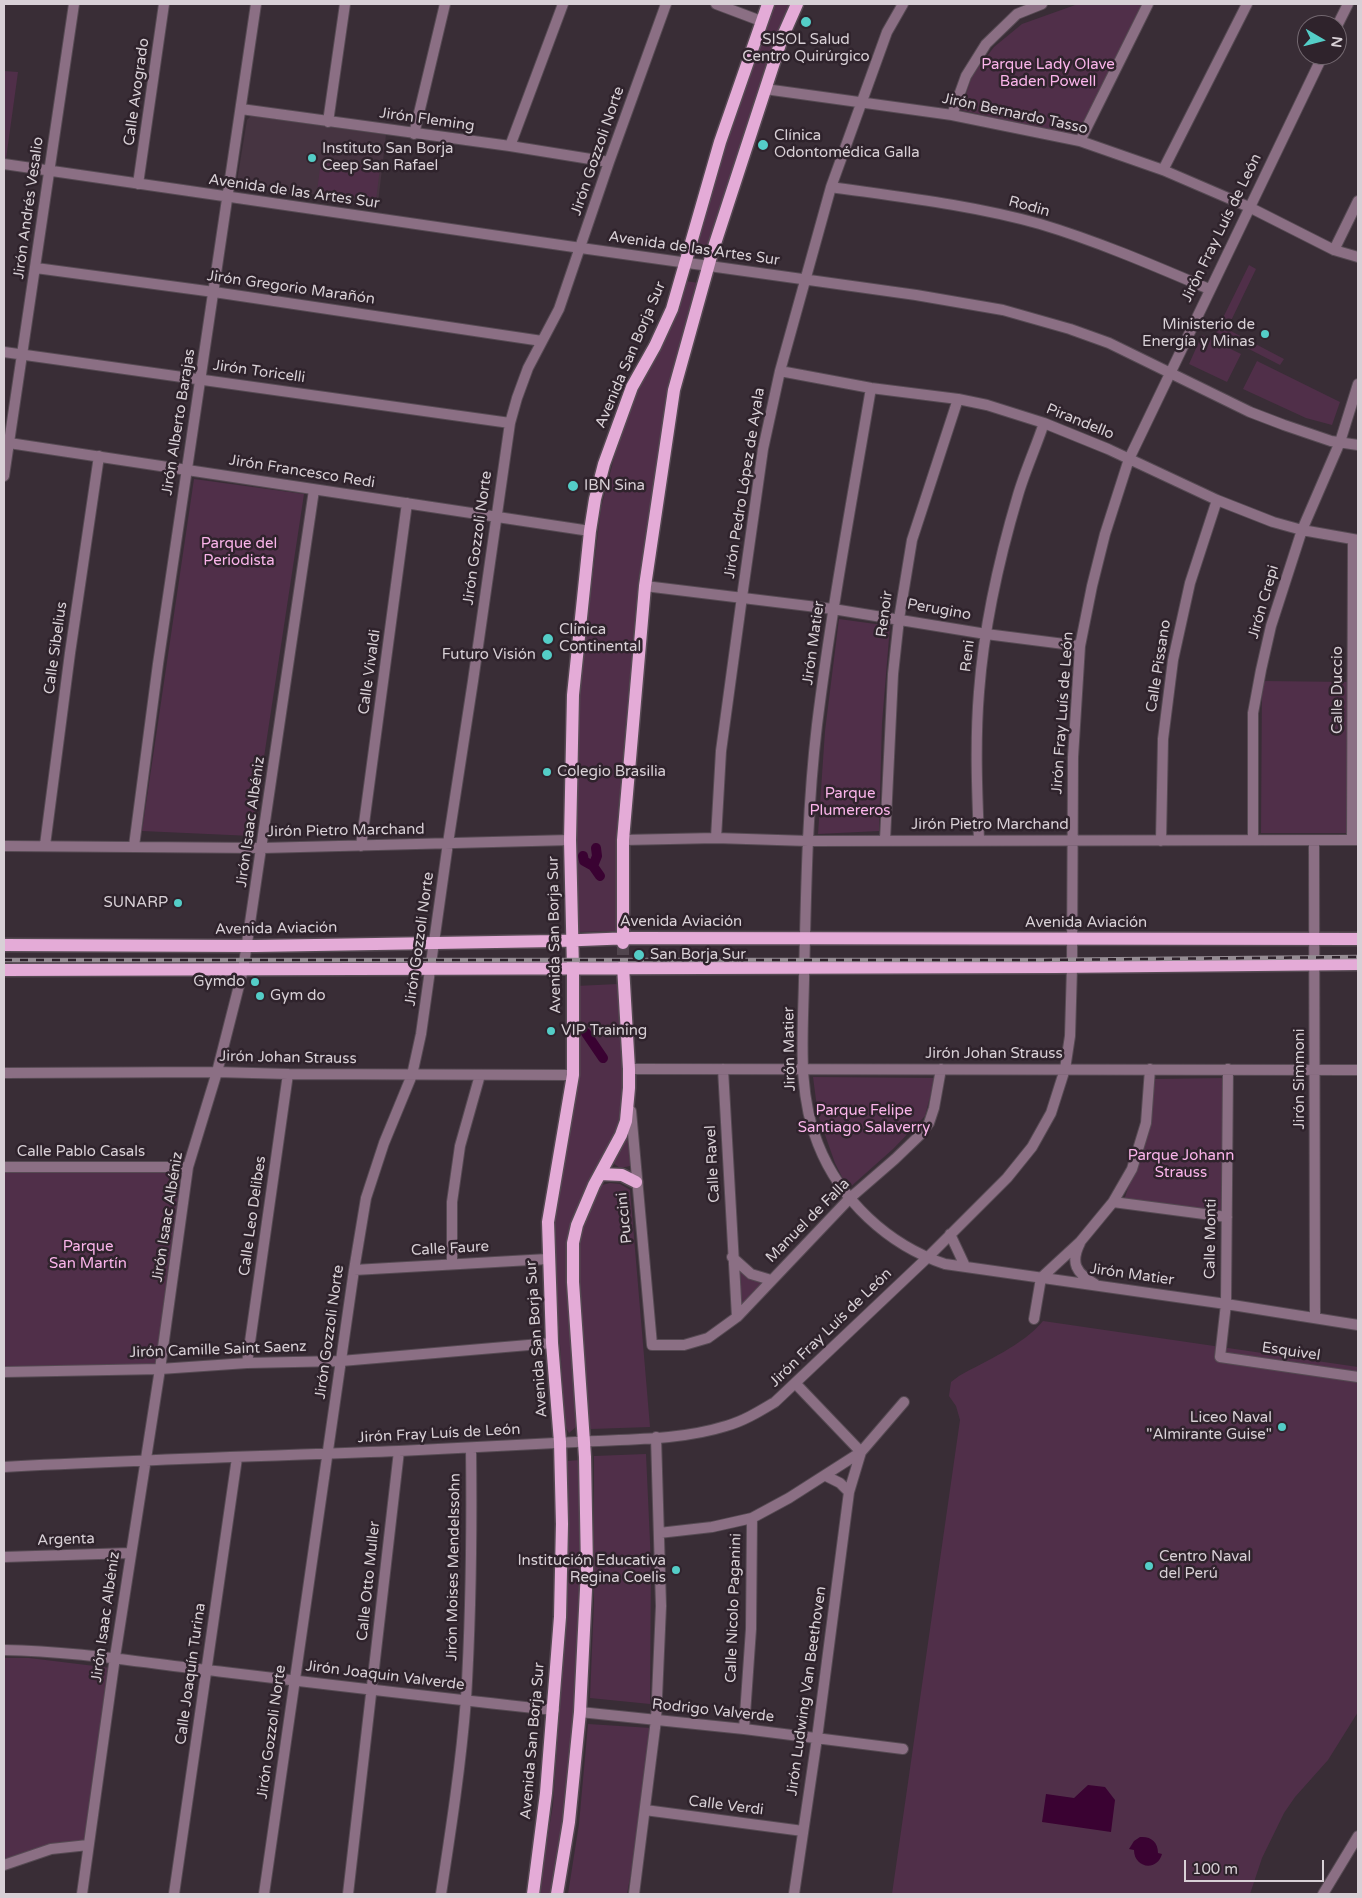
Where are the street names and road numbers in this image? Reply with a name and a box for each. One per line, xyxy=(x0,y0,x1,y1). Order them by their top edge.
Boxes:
street label: Calle Avogrado xyxy=(121,37,153,147)
street label: Jirón Gozzoli Norte xyxy=(567,84,629,218)
street label: Jirón Bernardo Tasso xyxy=(941,90,1089,138)
street label: Jirón Fleming xyxy=(378,104,476,136)
street label: Jirón Andrés Vesalio xyxy=(10,136,48,280)
street label: Jirón Fray Luís de León xyxy=(1178,151,1266,305)
street label: Avenida de las Artes Sur xyxy=(207,171,381,213)
street label: Rodin xyxy=(1006,193,1052,221)
street label: Avenida de las Artes Sur xyxy=(607,228,781,270)
street label: Jirón Gregorio Marañón xyxy=(206,267,376,309)
street label: Avenida San Borja Sur xyxy=(592,279,670,431)
street label: Jirón Alberto Barajas xyxy=(159,347,199,497)
street label: Jirón Toricelli xyxy=(212,357,306,387)
street label: Jirón Pedro López de Ayala xyxy=(721,386,769,580)
street label: Pirandello xyxy=(1043,400,1117,444)
street label: Jirón Francesco Redi xyxy=(228,452,376,492)
street label: Jirón Gozzoli Norte xyxy=(460,470,496,606)
street label: Jirón Crepi xyxy=(1245,563,1283,641)
street label: Renoir xyxy=(873,590,897,638)
street label: Perugino xyxy=(906,596,972,624)
street label: Jirón Matier xyxy=(799,600,829,686)
street label: Calle Sibelius xyxy=(41,601,71,695)
street label: Calle Pissano xyxy=(1143,618,1175,714)
street label: Calle Vivaldi xyxy=(355,628,385,716)
street label: Jirón Fray Luís de León xyxy=(1048,631,1078,795)
street label: Reni xyxy=(957,639,979,673)
street label: Calle Duccio xyxy=(1329,646,1347,734)
street label: Jirón Isaac Albéniz xyxy=(233,756,269,888)
street label: Jirón Pietro Marchand xyxy=(911,816,1069,834)
street label: Jirón Pietro Marchand xyxy=(267,821,425,841)
street label: Avenida San Borja Sur xyxy=(545,856,565,1014)
street label: Jirón Gozzoli Norte xyxy=(402,871,438,1007)
street label: Avenida Aviación xyxy=(620,913,742,931)
street label: Avenida Aviación xyxy=(1025,914,1147,932)
street label: Avenida Aviación xyxy=(215,919,337,939)
street label: Jirón Matier xyxy=(780,1006,800,1092)
street label: Jirón Simmoni xyxy=(1291,1029,1309,1129)
street label: Jirón Johan Strauss xyxy=(925,1045,1063,1063)
street label: Jirón Johan Strauss xyxy=(219,1048,357,1068)
street label: Calle Ravel xyxy=(702,1125,724,1203)
street label: Calle Pablo Casals xyxy=(17,1143,145,1161)
street label: Jirón Isaac Albéniz xyxy=(149,1151,187,1283)
street label: Calle Leo Delibes xyxy=(236,1155,270,1277)
street label: Manuel de Falla xyxy=(762,1175,854,1267)
street label: Puccini xyxy=(613,1191,637,1245)
street label: Calle Monti xyxy=(1201,1199,1221,1279)
street label: Calle Faure xyxy=(410,1238,490,1260)
street label: Avenida San Borja Sur xyxy=(523,1260,551,1418)
street label: Jirón Matier xyxy=(1089,1260,1175,1290)
street label: Jirón Gozzoli Norte xyxy=(312,1264,348,1400)
street label: Jirón Fray Luís de León xyxy=(766,1265,896,1391)
street label: Jirón Camille Saint Saenz xyxy=(129,1338,307,1362)
street label: Esquivel xyxy=(1260,1339,1322,1365)
street label: Jirón Fray Luís de León xyxy=(357,1421,521,1447)
street label: Jirón Moises Mendelssohn xyxy=(443,1473,465,1661)
street label: Calle Otto Muller xyxy=(354,1520,384,1642)
street label: Argenta xyxy=(37,1530,95,1550)
street label: Calle Nicolo Paganini xyxy=(722,1533,746,1683)
street label: Jirón Isaac Albéniz xyxy=(88,1551,124,1683)
street label: Jirón Ludwing Van Beethoven xyxy=(783,1585,831,1797)
street label: Calle Joaquín Turina xyxy=(172,1602,210,1746)
street label: Jirón Joaquin Valverde xyxy=(305,1657,465,1695)
street label: Avenida San Borja Sur xyxy=(517,1662,549,1820)
street label: Jirón Gozzoli Norte xyxy=(254,1664,290,1800)
street label: Rodrigo Valverde xyxy=(651,1696,775,1726)
street label: Calle Verdi xyxy=(687,1792,765,1820)

